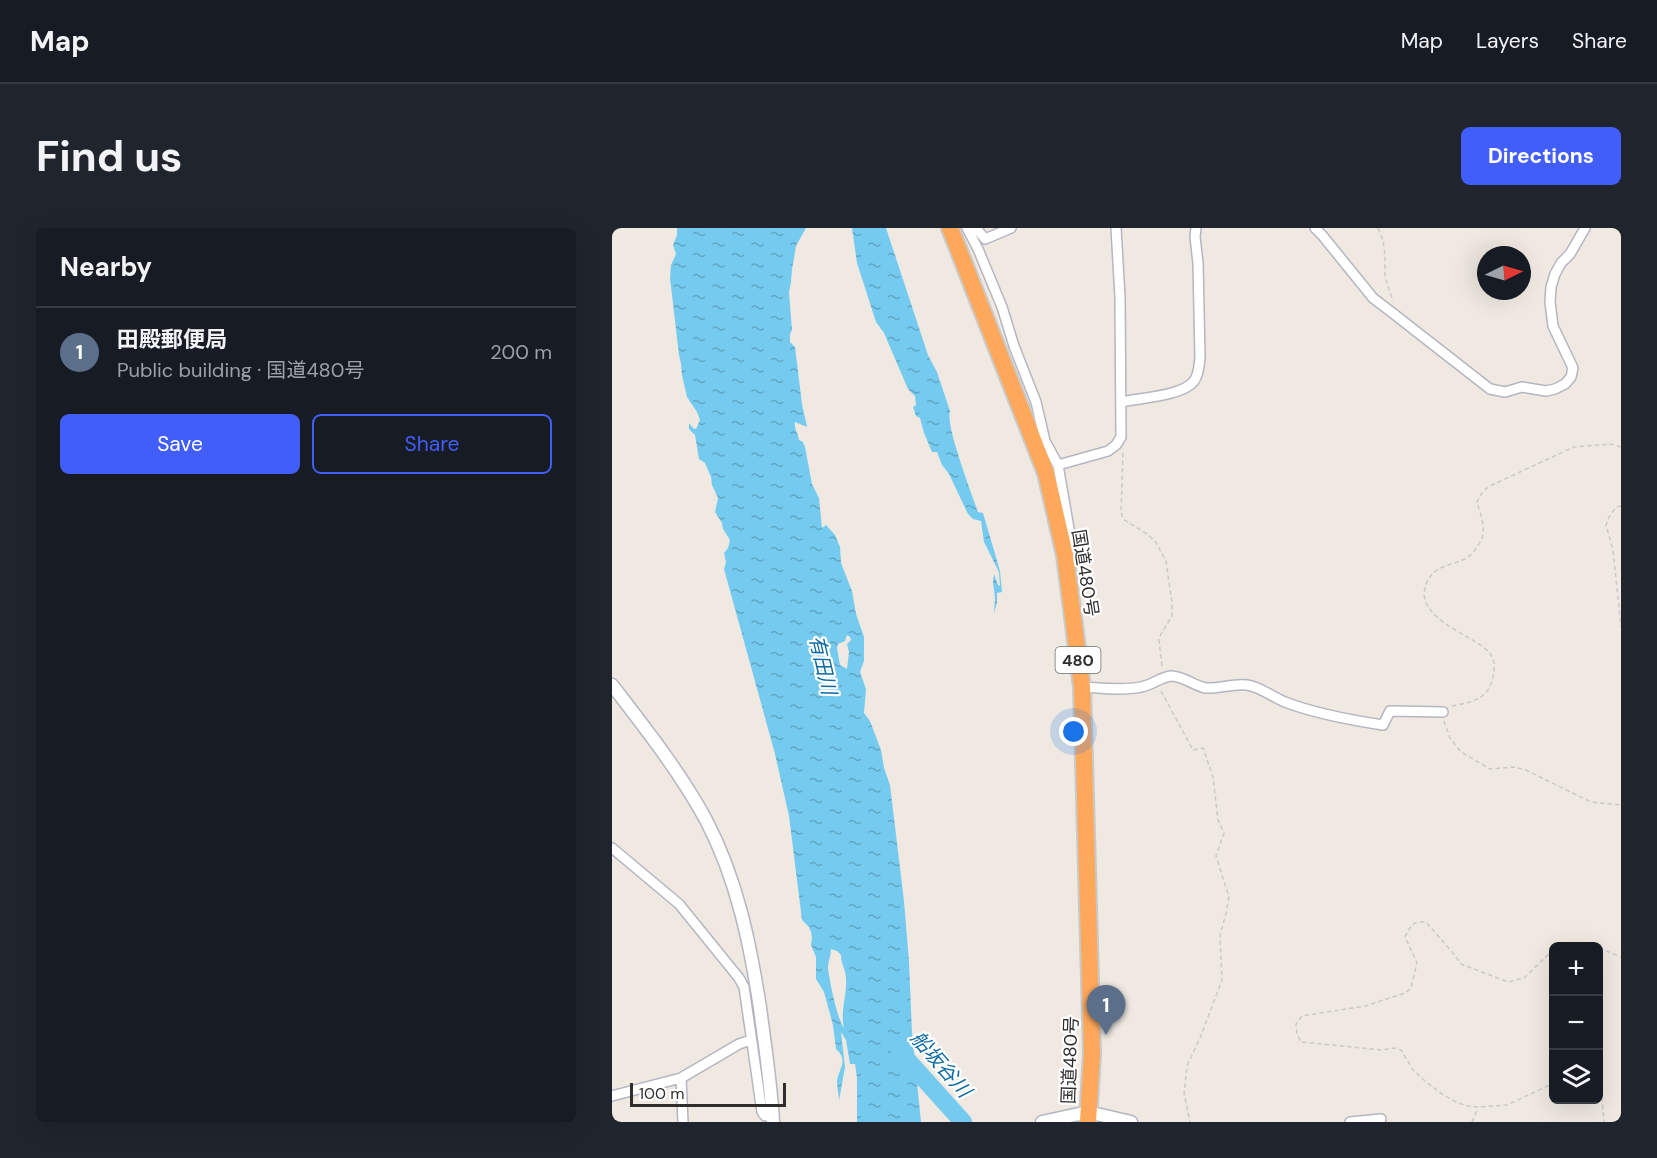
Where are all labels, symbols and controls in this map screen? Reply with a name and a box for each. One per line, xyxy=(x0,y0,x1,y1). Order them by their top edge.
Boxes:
text: Map xyxy=(30,23,90,60)
text: Map xyxy=(1401,27,1443,55)
text: Layers xyxy=(1476,27,1539,55)
text: Share xyxy=(1572,27,1627,55)
button: Directions xyxy=(1461,127,1621,185)
text: Find us xyxy=(36,129,182,184)
north arrow xyxy=(1477,246,1531,300)
text: Nearby xyxy=(60,250,152,284)
text: 田殿郵便局 xyxy=(117,325,227,354)
text: 1 xyxy=(76,339,83,365)
text: 200 m xyxy=(490,339,552,365)
text: Public building · 国道480号 xyxy=(117,357,364,383)
button: Save xyxy=(60,414,300,474)
button: Share xyxy=(312,414,552,474)
street label: 国道480号 xyxy=(1066,528,1104,618)
water label: 有田川 xyxy=(804,633,843,699)
road number: 480 xyxy=(1056,647,1100,673)
your location xyxy=(1059,717,1088,746)
map controls xyxy=(1549,942,1603,1104)
button: + xyxy=(1549,942,1603,996)
pin: 1 xyxy=(1086,986,1126,1035)
button: − xyxy=(1549,996,1603,1050)
street label: 国道480号 xyxy=(1056,1016,1084,1104)
water label: 船坂谷川 xyxy=(905,1025,978,1104)
button: layers xyxy=(1549,1050,1603,1104)
scale bar xyxy=(630,1080,786,1108)
text: 100 m xyxy=(639,1083,684,1104)

